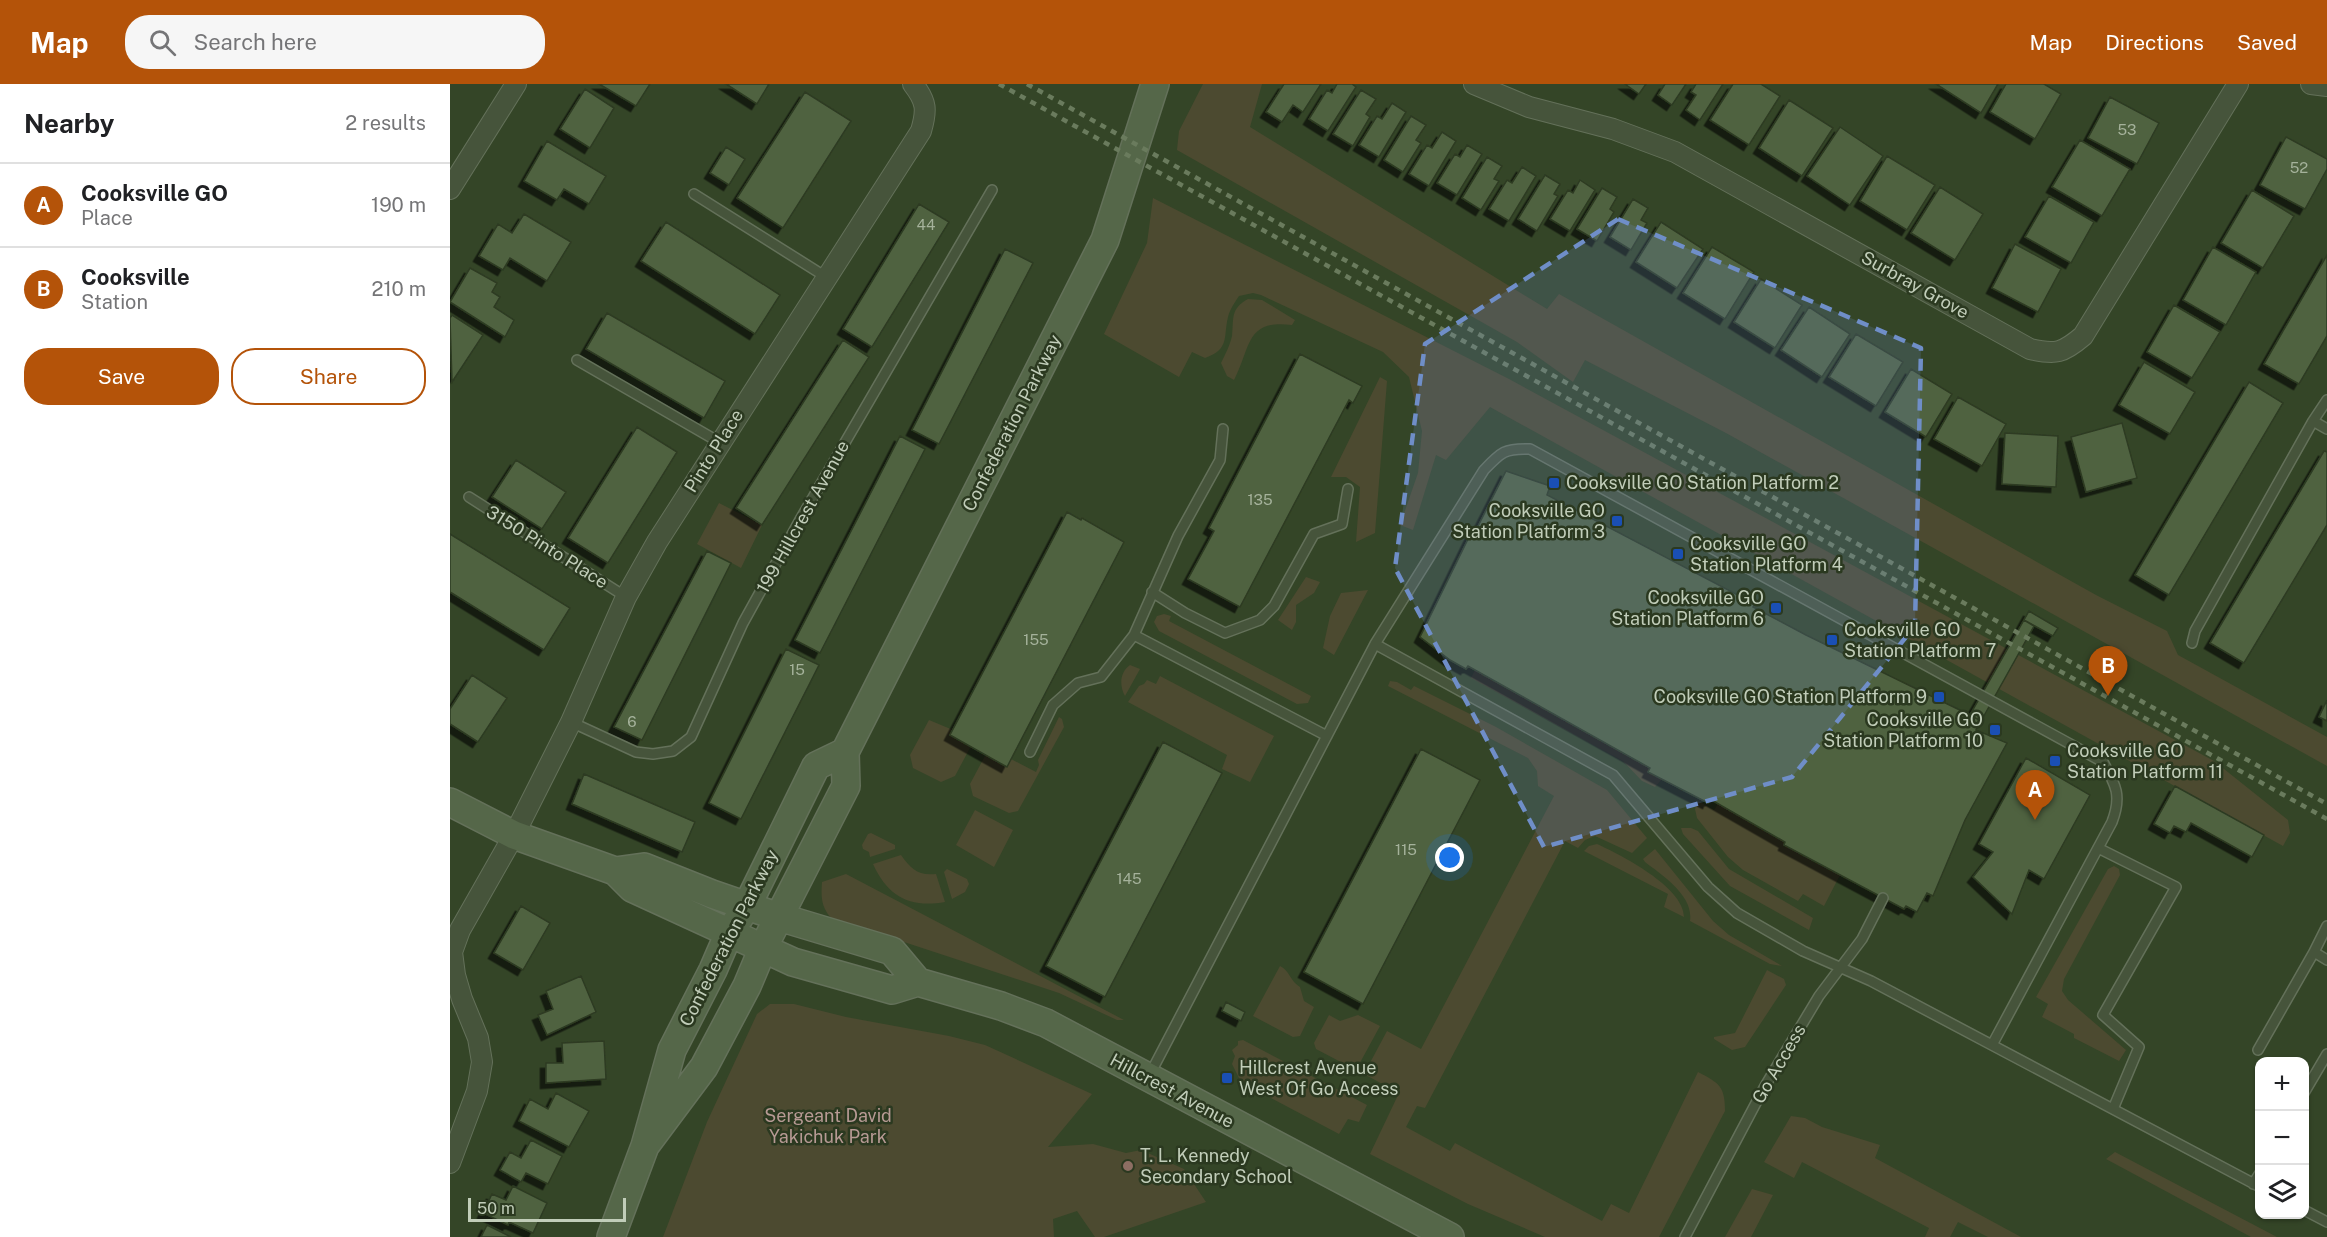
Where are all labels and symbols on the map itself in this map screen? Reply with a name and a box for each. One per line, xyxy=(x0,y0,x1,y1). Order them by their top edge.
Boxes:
house number: 53 xyxy=(2117,121,2137,138)
house number: 52 xyxy=(2290,159,2308,176)
house number: 44 xyxy=(917,216,935,233)
street label: Surbray Grove xyxy=(1858,246,1973,323)
street label: Confederation Parkway xyxy=(958,331,1065,514)
street label: Pinto Place xyxy=(680,405,747,496)
street label: 199 Hillcrest Avenue xyxy=(752,437,853,597)
place label: Cooksville GO Station Platform 2 xyxy=(1566,472,1839,493)
marker: Cooksville GO Station Platform 2 xyxy=(1547,476,1561,490)
house number: 135 xyxy=(1247,491,1273,508)
place label: Cooksville GO Station Platform 3 xyxy=(1452,500,1605,542)
street label: 3150 Pinto Place xyxy=(483,501,612,592)
marker: Cooksville GO Station Platform 3 xyxy=(1610,514,1624,528)
place label: Cooksville GO Station Platform 4 xyxy=(1690,533,1843,575)
marker: Cooksville GO Station Platform 4 xyxy=(1671,547,1685,561)
place label: Cooksville GO Station Platform 6 xyxy=(1611,587,1764,629)
marker: Cooksville GO Station Platform 6 xyxy=(1769,601,1783,615)
place label: Cooksville GO Station Platform 7 xyxy=(1844,619,1996,661)
house number: 155 xyxy=(1023,631,1049,648)
marker: Cooksville GO Station Platform 7 xyxy=(1825,633,1839,647)
pin: B xyxy=(2088,646,2128,696)
house number: 15 xyxy=(789,661,805,678)
place label: Cooksville GO Station Platform 9 xyxy=(1654,686,1927,707)
marker: Cooksville GO Station Platform 9 xyxy=(1932,690,1946,704)
place label: Cooksville GO Station Platform 10 xyxy=(1823,709,1983,751)
house number: 6 xyxy=(627,713,637,730)
marker: Cooksville GO Station Platform 10 xyxy=(1988,723,2002,737)
place label: Cooksville GO Station Platform 11 xyxy=(2067,740,2223,782)
marker: Cooksville GO Station Platform 11 xyxy=(2048,754,2062,768)
pin: A xyxy=(2016,770,2054,820)
house number: 115 xyxy=(1395,841,1417,858)
your location xyxy=(1435,843,1464,872)
street label: Confederation Parkway xyxy=(675,846,782,1029)
house number: 145 xyxy=(1116,870,1142,887)
street label: Go Access xyxy=(1747,1020,1810,1107)
street label: Hillcrest Avenue xyxy=(1107,1049,1238,1132)
place label: Hillcrest Avenue West Of Go Access xyxy=(1239,1057,1398,1099)
marker: Hillcrest Avenue West Of Go Access xyxy=(1220,1071,1234,1085)
park label: Sergeant David Yakichuk Park xyxy=(764,1105,892,1147)
place label: T. L. Kennedy Secondary School xyxy=(1140,1145,1292,1187)
marker: T. L. Kennedy Secondary School xyxy=(1121,1159,1135,1173)
scale bar xyxy=(468,1195,626,1222)

